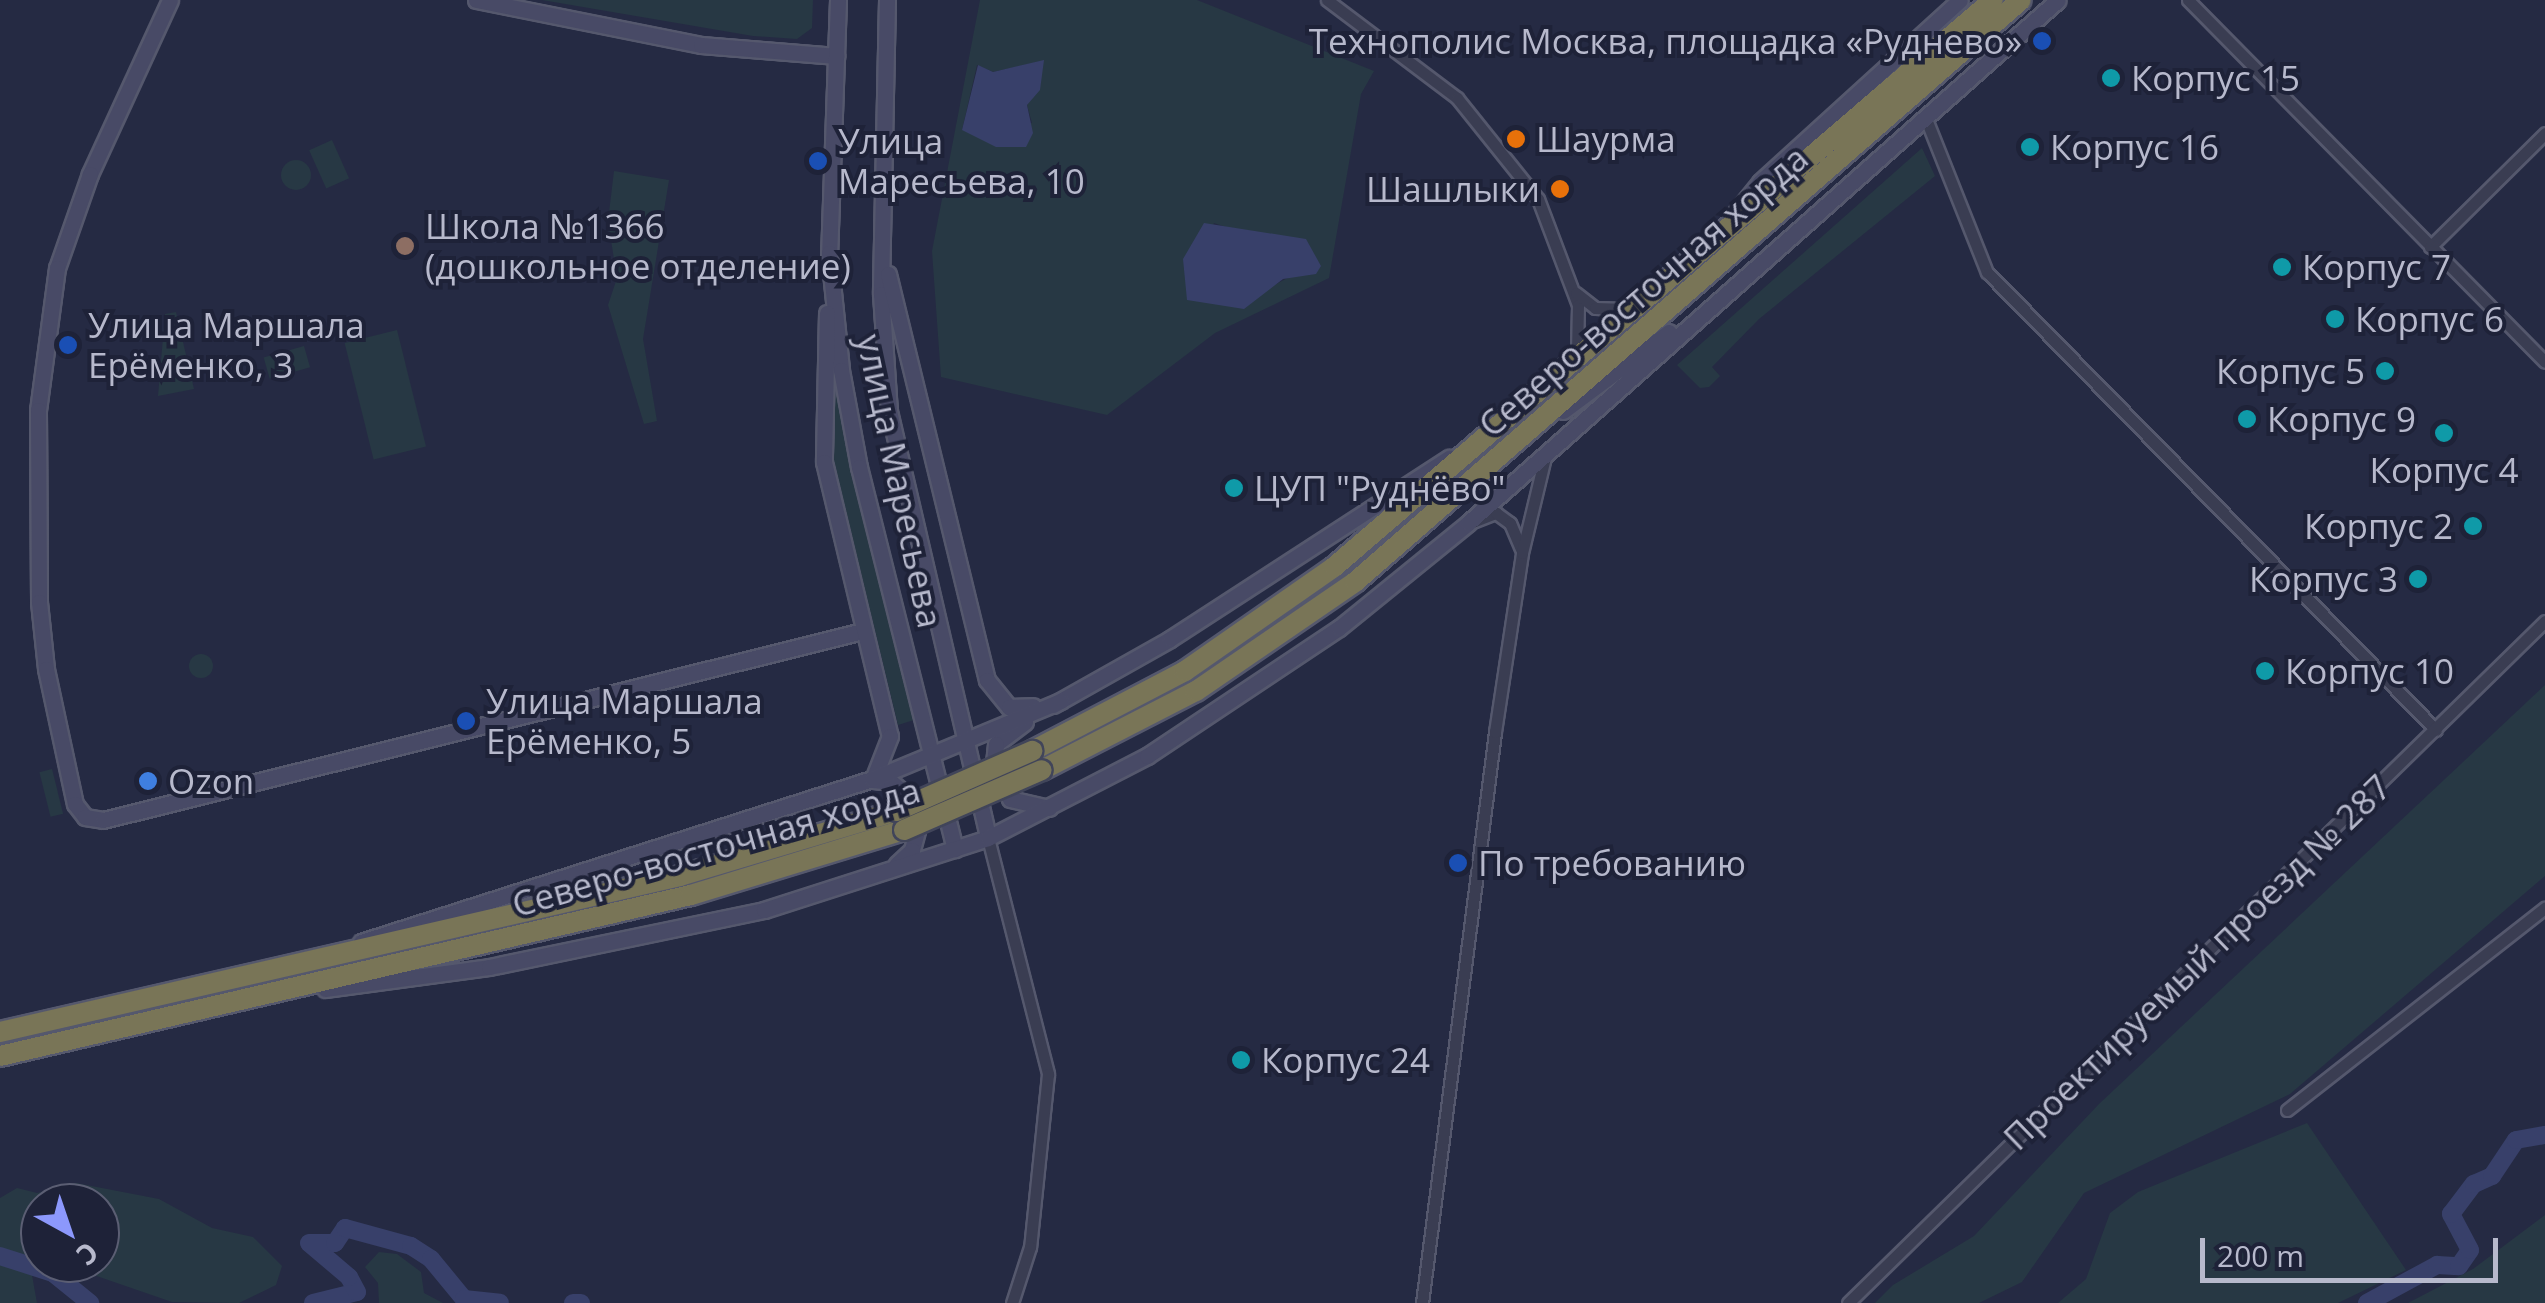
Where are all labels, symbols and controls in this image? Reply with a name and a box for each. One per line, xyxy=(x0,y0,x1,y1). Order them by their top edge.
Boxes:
place label: Технополис Москва, площадка «Руднево» xyxy=(1309,20,2022,62)
marker: Технополис Москва, площадка «Руднево» xyxy=(2031,30,2053,52)
place label: Корпус 15 xyxy=(2131,57,2300,99)
marker: Корпус 15 xyxy=(2100,67,2122,89)
place label: Шаурма xyxy=(1536,118,1676,160)
place label: Улица Маресьева, 10 xyxy=(838,120,1085,202)
place label: Корпус 16 xyxy=(2050,126,2219,168)
marker: Шаурма xyxy=(1505,128,1527,150)
marker: Корпус 16 xyxy=(2019,136,2041,158)
street label: Северо-восточная хорда xyxy=(1470,137,1816,445)
marker: Улица Маресьева, 10 xyxy=(807,150,829,172)
place label: Шашлыки xyxy=(1366,168,1540,210)
marker: Шашлыки xyxy=(1549,178,1571,200)
place label: Школа №1366 (дошкольное отделение) xyxy=(425,205,851,287)
marker: Школа №1366 (дошкольное отделение) xyxy=(394,235,416,257)
place label: Корпус 7 xyxy=(2302,246,2451,288)
marker: Корпус 7 xyxy=(2271,256,2293,278)
place label: Корпус 6 xyxy=(2355,298,2504,340)
place label: Улица Маршала Ерёменко, 3 xyxy=(88,304,365,386)
marker: Корпус 6 xyxy=(2324,308,2346,330)
street label: улица Маресьева xyxy=(848,330,952,632)
marker: Улица Маршала Ерёменко, 3 xyxy=(57,334,79,356)
place label: Корпус 5 xyxy=(2216,350,2365,392)
marker: Корпус 5 xyxy=(2374,360,2396,382)
place label: Корпус 9 xyxy=(2267,398,2416,440)
marker: Корпус 9 xyxy=(2236,408,2258,430)
marker: Корпус 4 xyxy=(2433,422,2455,444)
place label: Корпус 4 xyxy=(2370,449,2518,491)
place label: ЦУП "Руднёво" xyxy=(1254,467,1506,509)
marker: ЦУП "Руднёво" xyxy=(1223,477,1245,499)
place label: Корпус 2 xyxy=(2304,505,2453,547)
marker: Корпус 2 xyxy=(2462,515,2484,537)
place label: Корпус 3 xyxy=(2249,558,2398,600)
marker: Корпус 3 xyxy=(2407,568,2429,590)
place label: Корпус 10 xyxy=(2285,650,2454,692)
marker: Корпус 10 xyxy=(2254,660,2276,682)
place label: Улица Маршала Ерёменко, 5 xyxy=(486,680,763,762)
marker: Улица Маршала Ерёменко, 5 xyxy=(455,710,477,732)
place label: Ozon xyxy=(168,760,254,802)
street label: Проектируемый проезд № 287 xyxy=(1995,766,2399,1158)
street label: Северо-восточная хорда xyxy=(507,769,925,925)
marker: Ozon xyxy=(137,770,159,792)
place label: По требованию xyxy=(1478,842,1746,884)
marker: По требованию xyxy=(1447,852,1469,874)
place label: Корпус 24 xyxy=(1261,1039,1430,1081)
marker: Корпус 24 xyxy=(1230,1049,1252,1071)
north arrow xyxy=(20,1183,120,1283)
scale bar xyxy=(2205,1218,2502,1280)
text: С xyxy=(69,1234,107,1275)
text: 200 m xyxy=(2217,1235,2304,1276)

